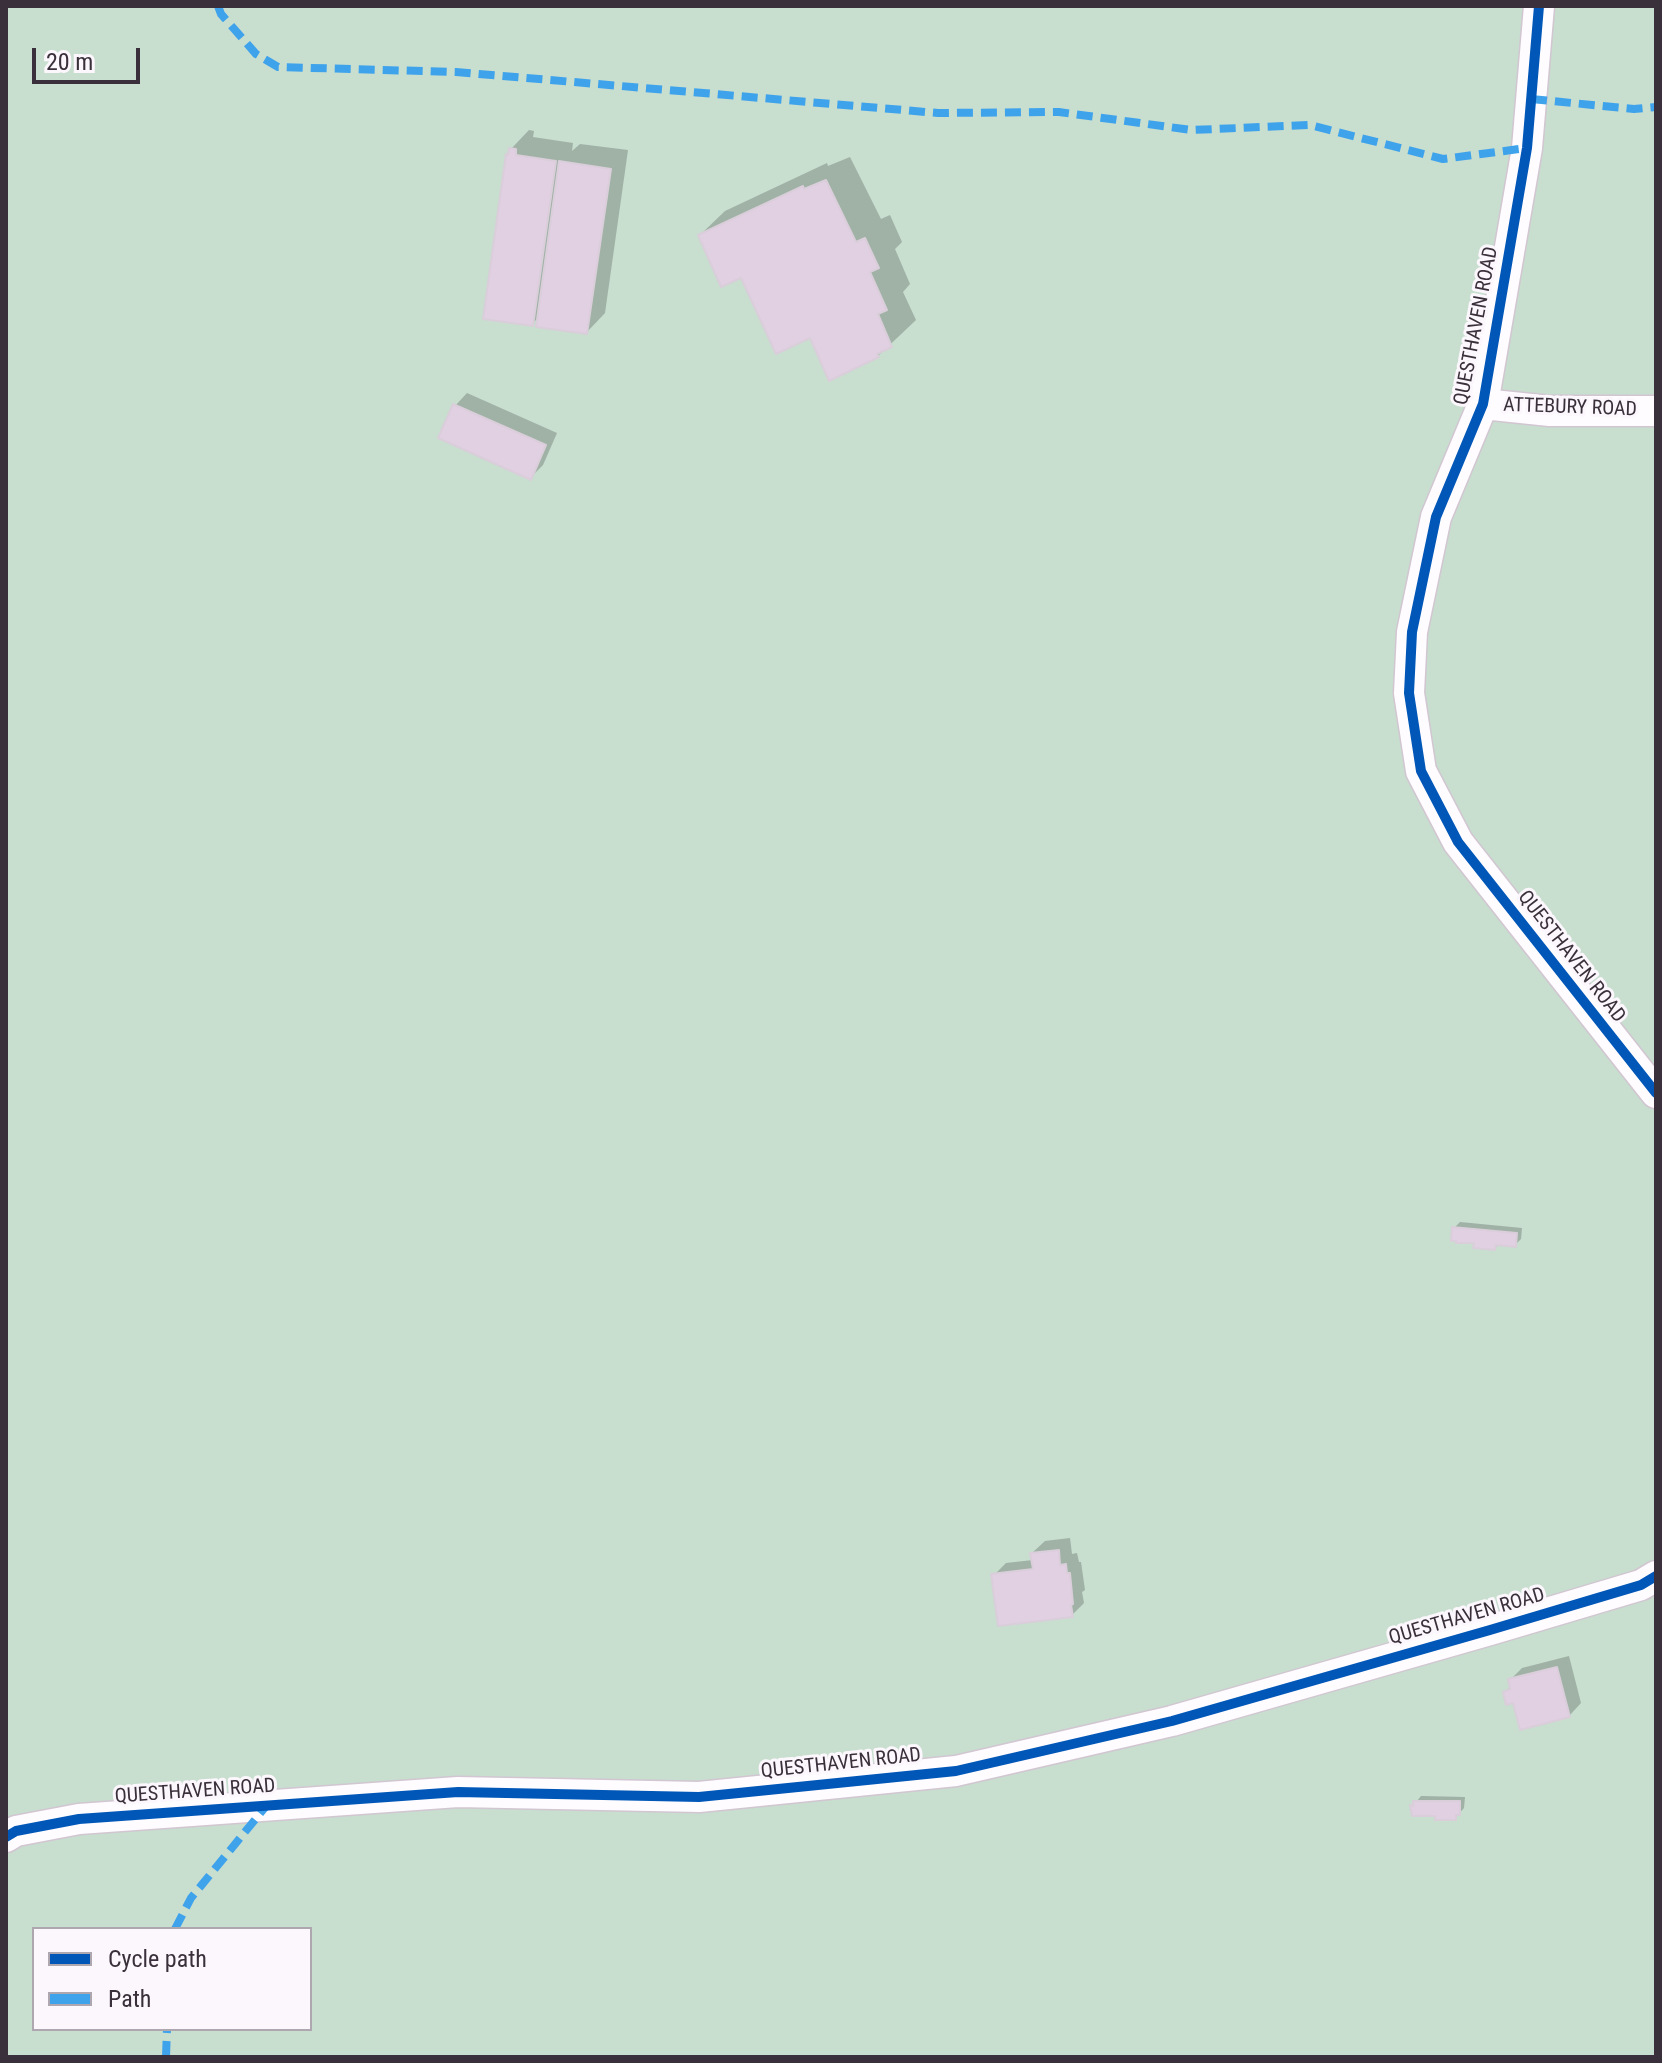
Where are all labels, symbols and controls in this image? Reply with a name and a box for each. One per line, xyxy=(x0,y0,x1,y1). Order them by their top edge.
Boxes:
scale bar xyxy=(36,32,144,82)
text: 20 m xyxy=(46,48,93,76)
street label: QUESTHAVEN ROAD xyxy=(1450,245,1504,407)
street label: ATTEBURY ROAD xyxy=(1503,394,1637,422)
street label: QUESTHAVEN ROAD xyxy=(1512,886,1630,1028)
street label: QUESTHAVEN ROAD xyxy=(1386,1583,1548,1651)
street label: QUESTHAVEN ROAD xyxy=(760,1744,922,1784)
street label: QUESTHAVEN ROAD xyxy=(114,1774,276,1810)
legend xyxy=(32,1927,312,2031)
text: Cycle path xyxy=(108,1945,207,1973)
text: Path xyxy=(108,1985,151,2013)

